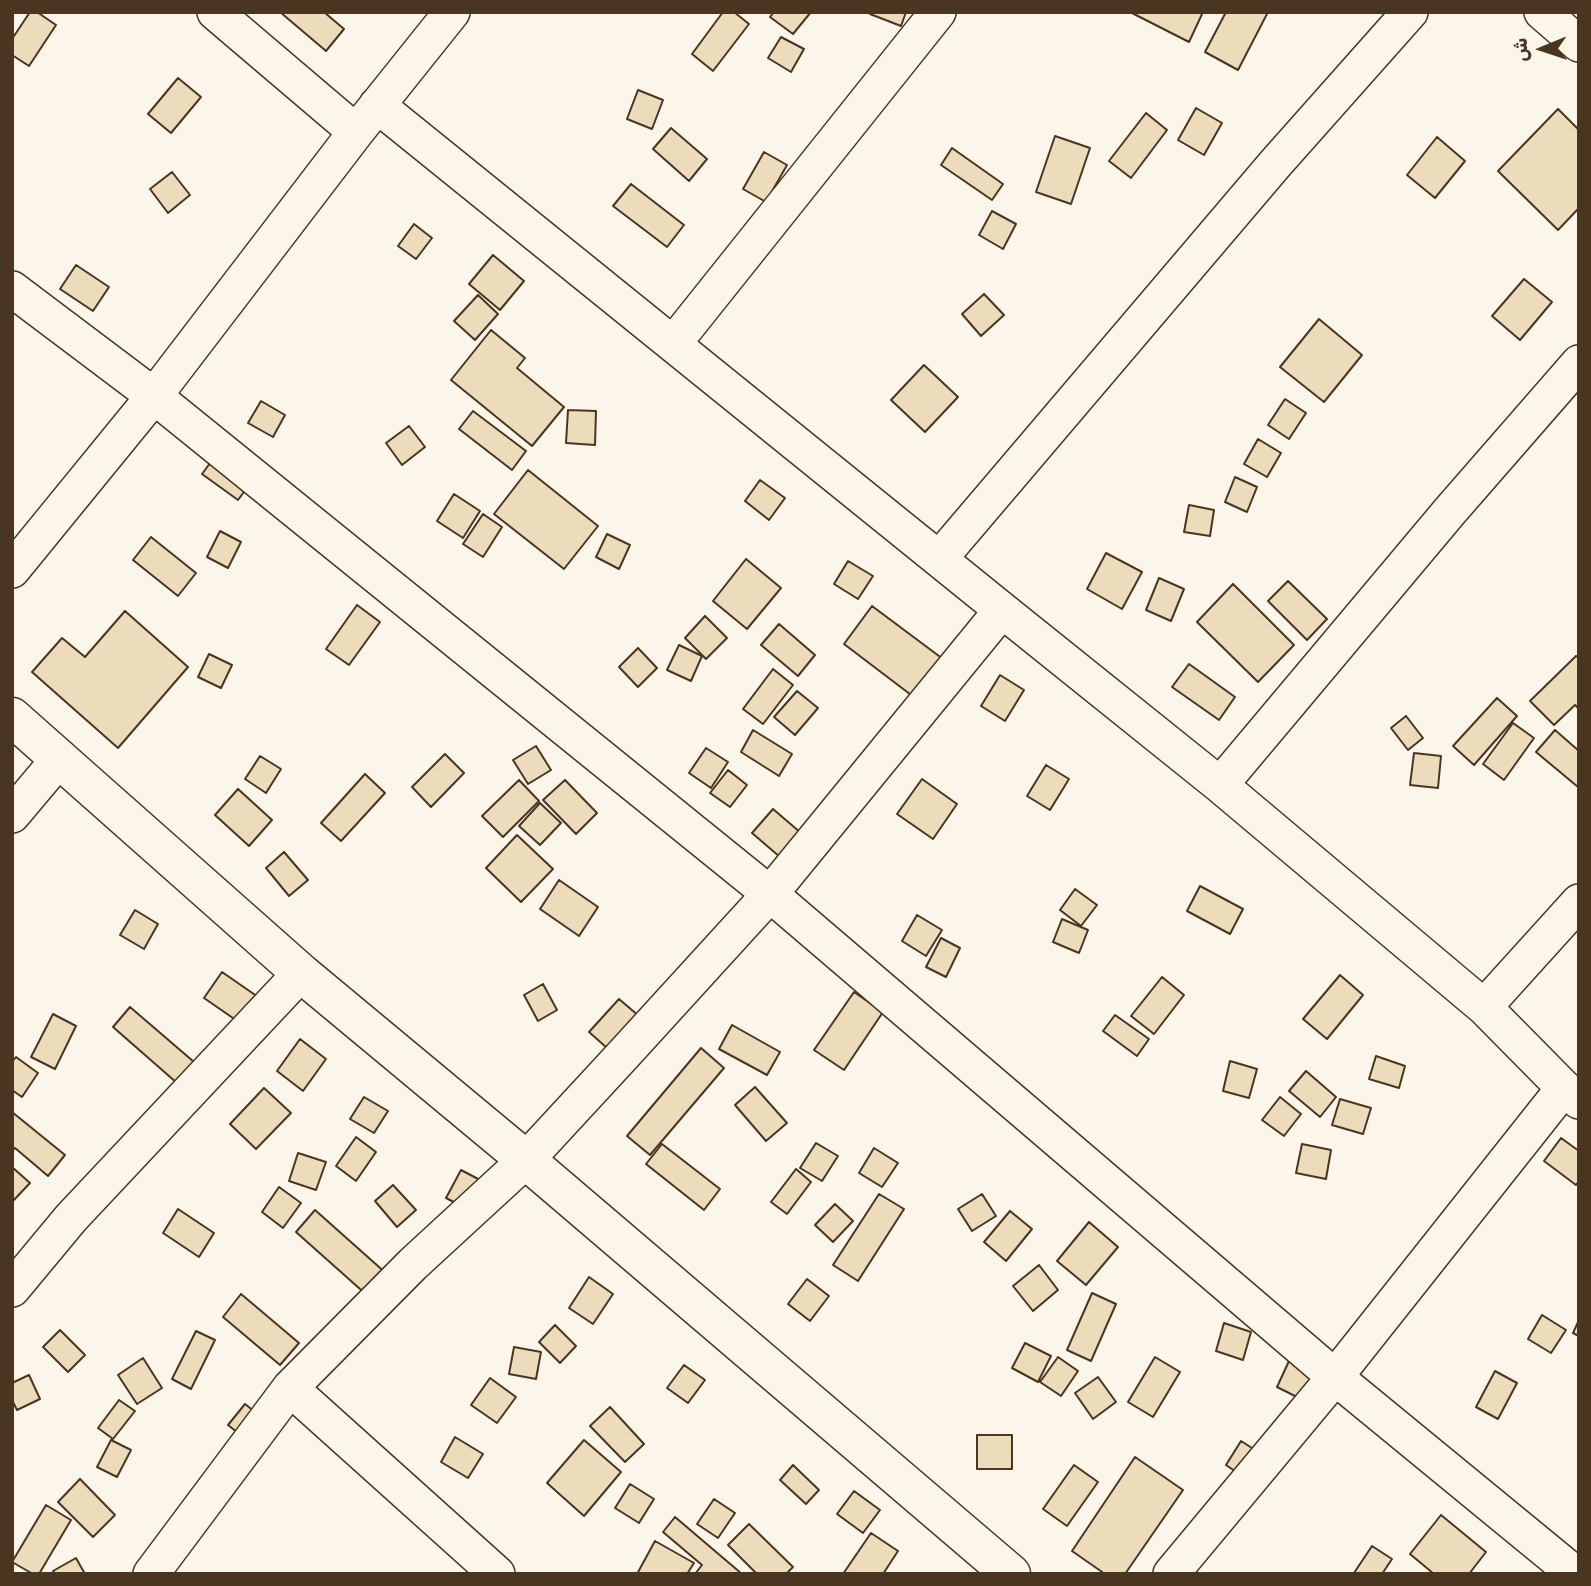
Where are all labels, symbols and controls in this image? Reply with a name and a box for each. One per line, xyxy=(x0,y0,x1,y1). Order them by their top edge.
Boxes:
north arrow xyxy=(1507,14,1577,84)
text: ش xyxy=(1509,37,1532,62)

